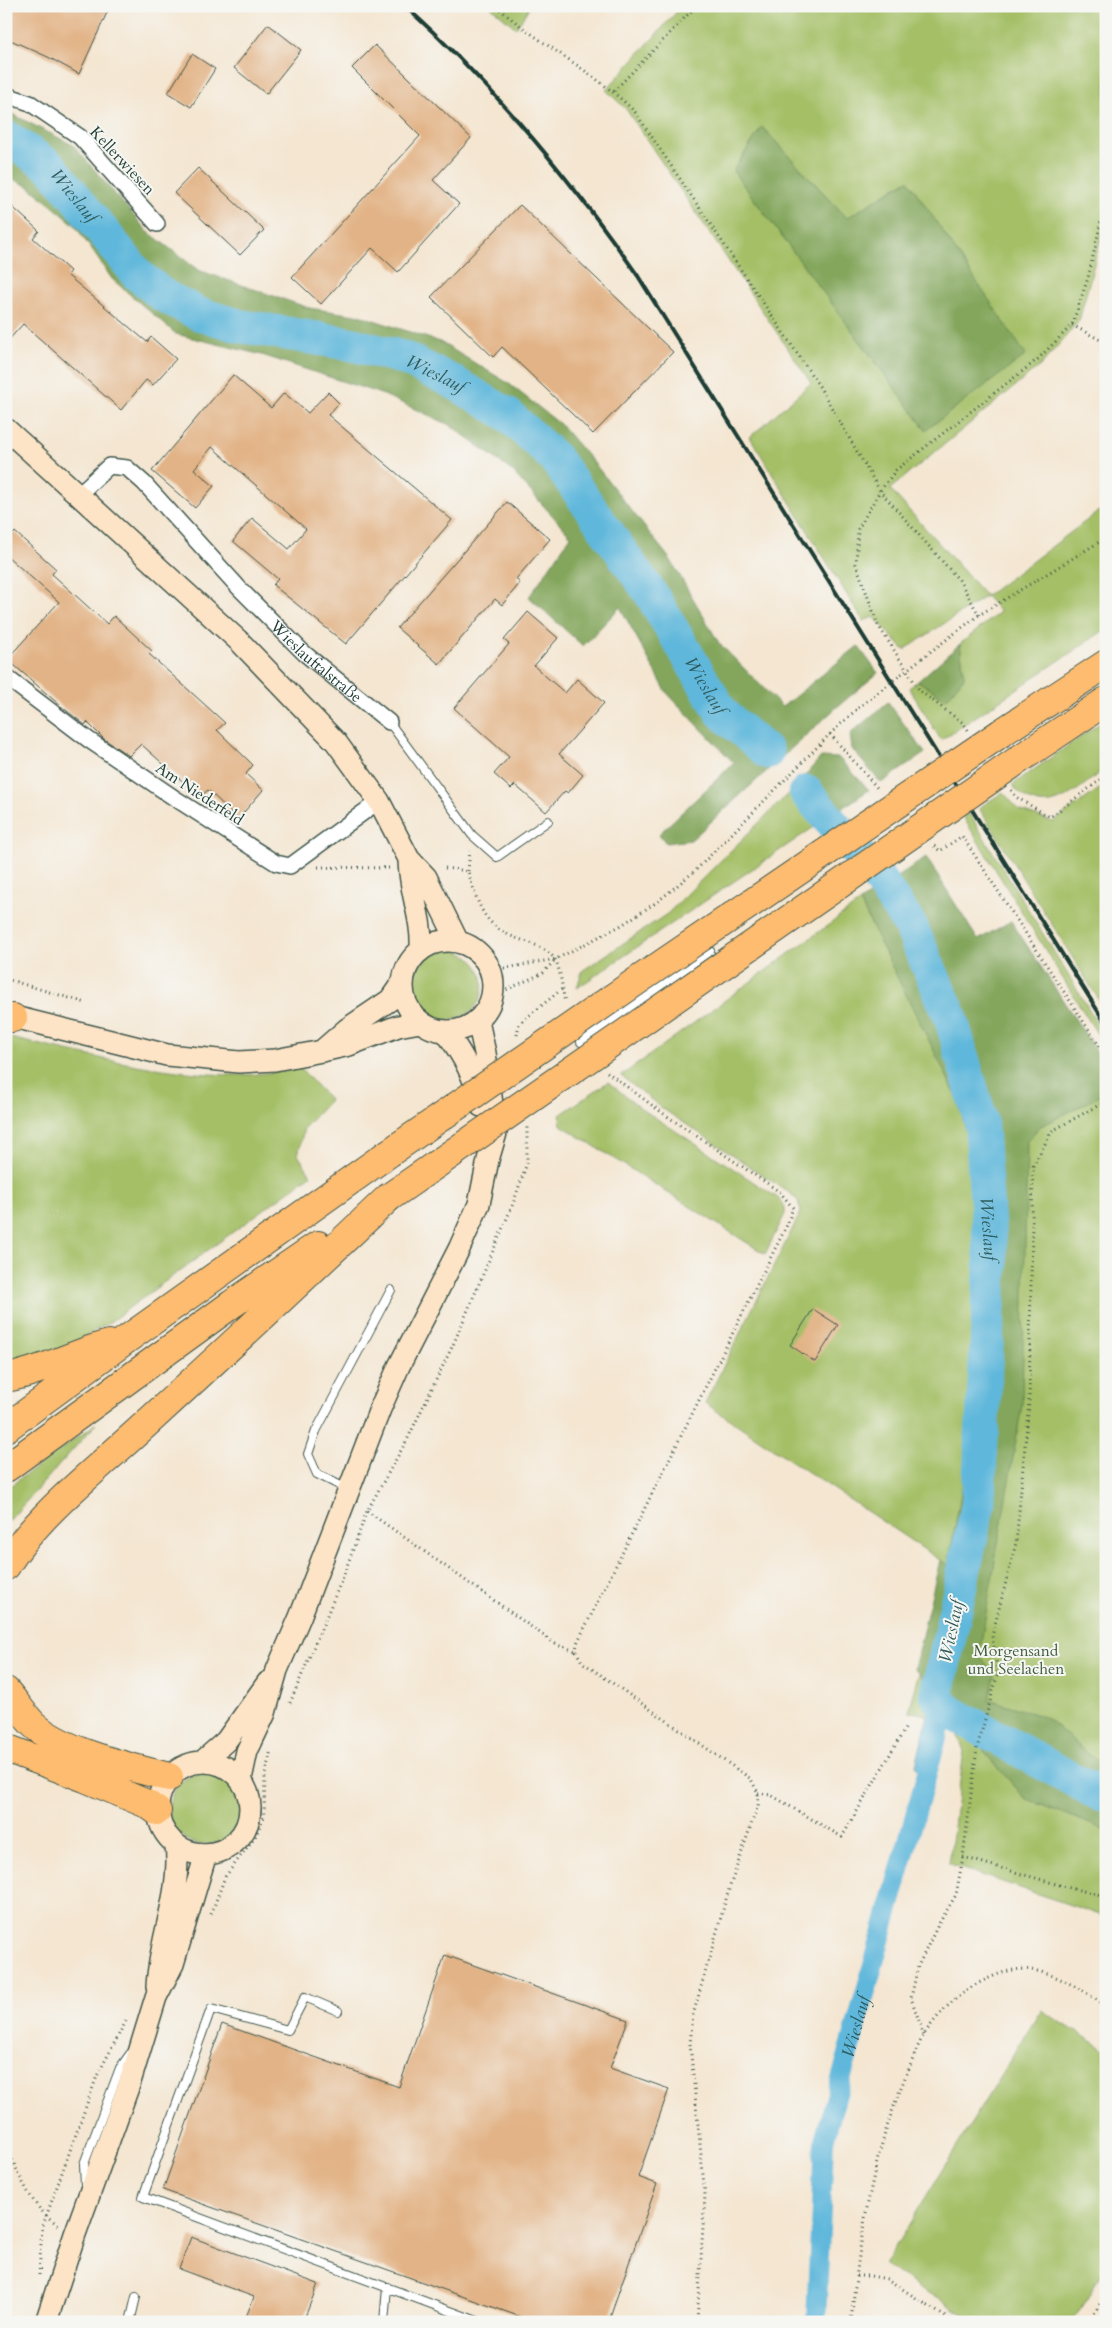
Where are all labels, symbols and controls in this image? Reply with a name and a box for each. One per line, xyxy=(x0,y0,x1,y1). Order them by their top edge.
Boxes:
street label: Kellerwiesen xyxy=(85,121,160,200)
water label: Wieslauf xyxy=(44,163,106,232)
water label: Wieslauf xyxy=(402,349,473,402)
street label: Wieslauftalstraße xyxy=(264,615,367,708)
water label: Wieslauf xyxy=(678,652,734,723)
street label: Am Niederfeld xyxy=(151,757,248,831)
water label: Wieslauf xyxy=(973,1196,1003,1265)
water label: Wieslauf xyxy=(933,1594,971,1665)
park label: Morgensand und Seelachen xyxy=(968,1640,1064,1680)
water label: Wieslauf xyxy=(836,1989,878,2061)

